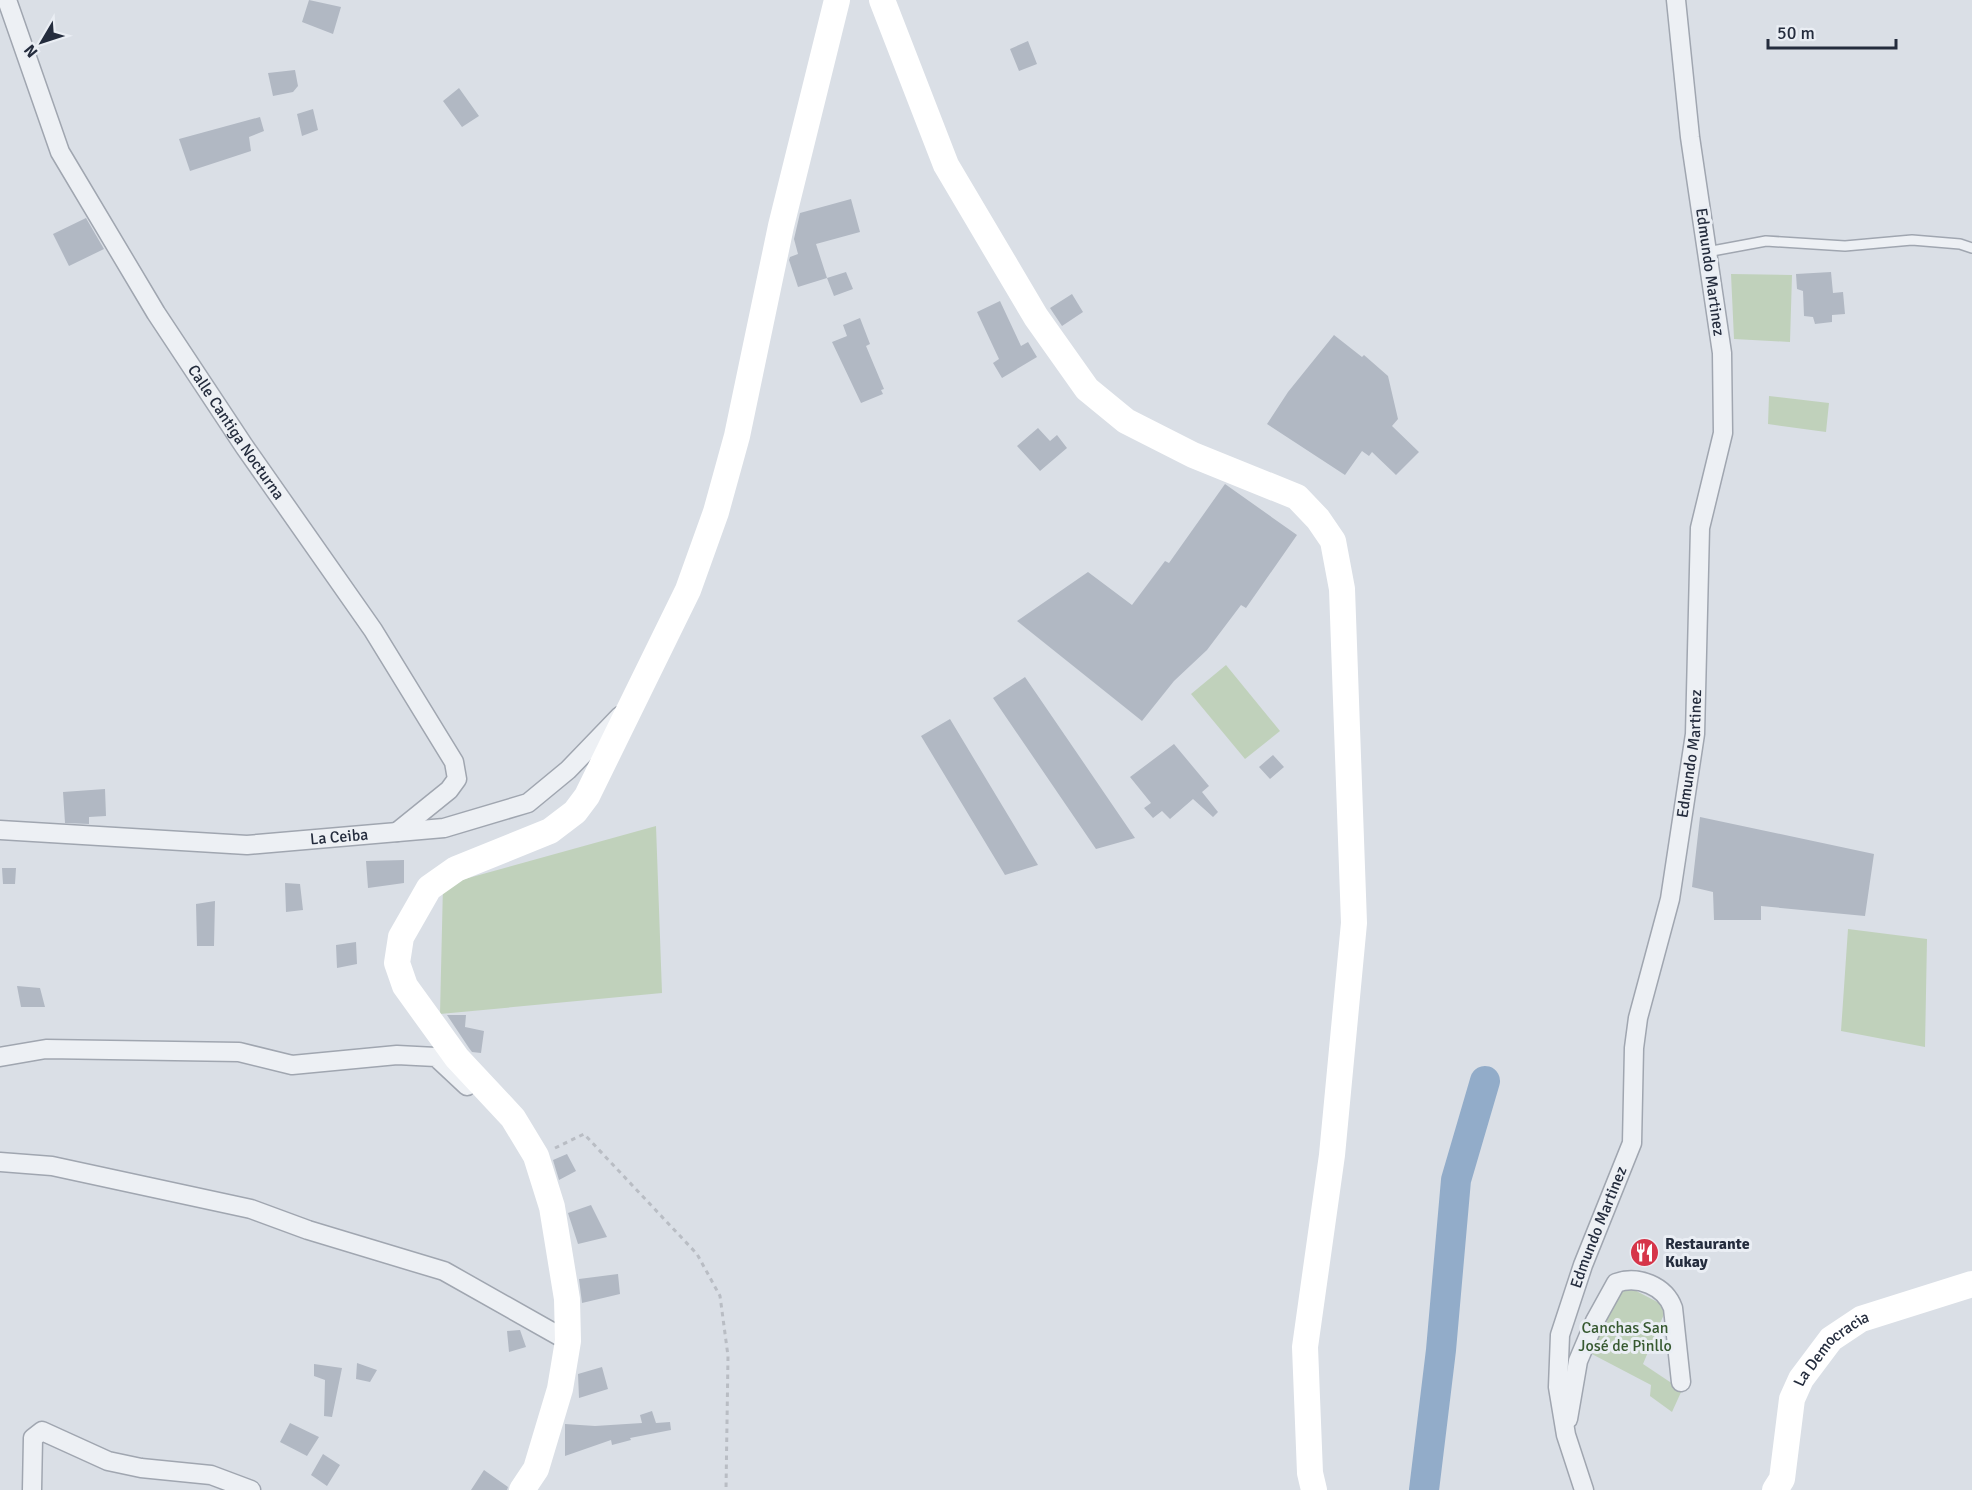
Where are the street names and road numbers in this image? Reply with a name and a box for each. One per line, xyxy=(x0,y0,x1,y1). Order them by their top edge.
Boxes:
street label: Edmundo Martinez xyxy=(1691,207,1729,337)
street label: Calle Cantiga Nocturna xyxy=(183,361,289,504)
street label: Edmundo Martinez xyxy=(1672,689,1706,819)
street label: La Ceiba xyxy=(309,825,369,850)
street label: Edmundo Martinez xyxy=(1566,1163,1632,1291)
street label: La Democracia xyxy=(1789,1307,1871,1390)

